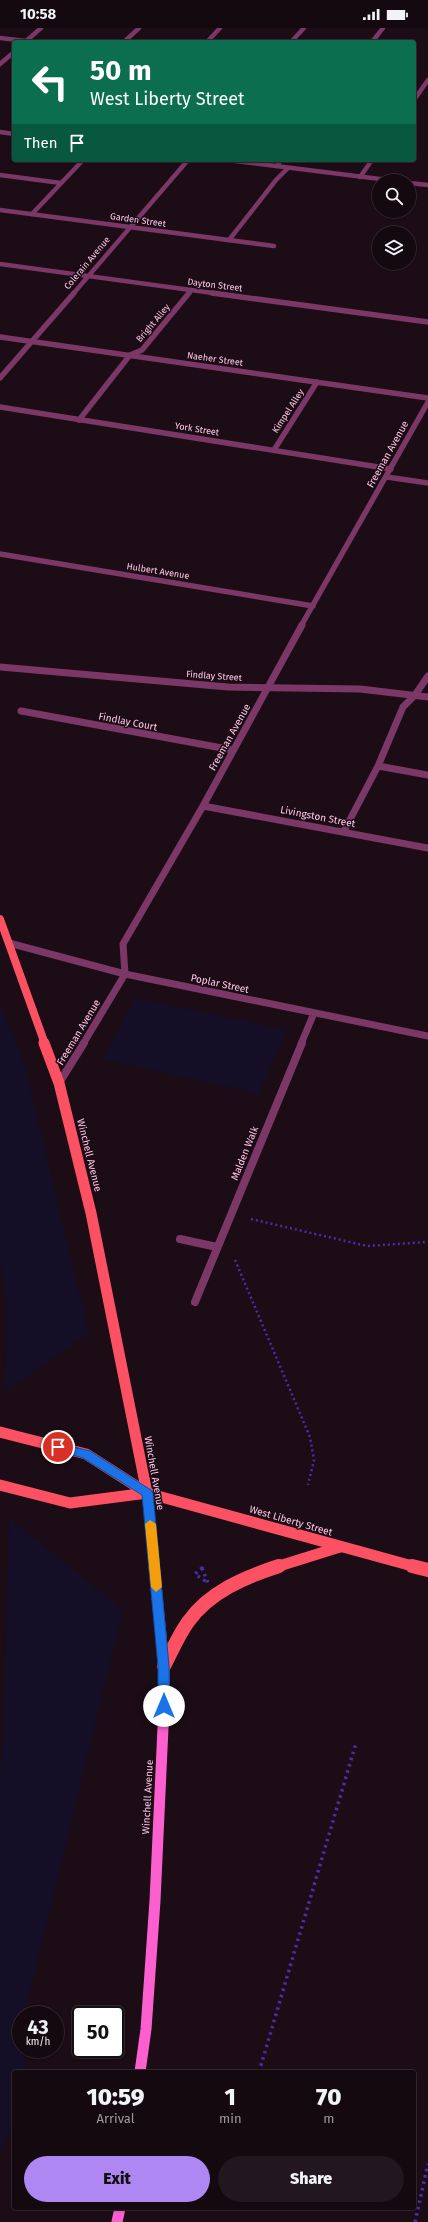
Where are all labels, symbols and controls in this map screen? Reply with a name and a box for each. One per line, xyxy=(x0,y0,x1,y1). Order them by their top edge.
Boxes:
text: 10:58 xyxy=(20,5,56,23)
text: 50 m xyxy=(90,54,152,87)
icon: left xyxy=(24,56,76,108)
text: West Liberty Street xyxy=(90,88,245,110)
icon: arrive xyxy=(66,132,88,154)
text: Then xyxy=(24,134,58,152)
map controls xyxy=(372,174,416,270)
button: search xyxy=(372,174,416,218)
street label: Garden Street xyxy=(109,211,167,229)
button: layers xyxy=(372,226,416,270)
street label: Colerain Avenue xyxy=(62,235,112,291)
street label: Dayton Street xyxy=(187,277,244,293)
street label: Bright Alley xyxy=(134,301,172,344)
street label: Naeher Street xyxy=(186,350,244,368)
street label: Kimpel Alley xyxy=(270,387,306,435)
street label: Freeman Avenue xyxy=(365,419,411,490)
street label: York Street xyxy=(174,421,221,438)
street label: Hulbert Avenue xyxy=(126,561,190,581)
street label: Findlay Street xyxy=(186,669,243,683)
street label: Freeman Avenue xyxy=(207,702,253,773)
street label: Findlay Court xyxy=(97,710,159,734)
street label: Livingston Street xyxy=(279,804,357,830)
street label: Poplar Street xyxy=(190,972,250,996)
street label: Freeman Avenue xyxy=(54,997,103,1068)
street label: Winchell Avenue xyxy=(74,1118,104,1193)
street label: Malden Walk xyxy=(229,1124,262,1182)
pin xyxy=(41,1430,75,1464)
street label: Winchell Avenue xyxy=(142,1435,166,1511)
icon: arrive xyxy=(47,1436,69,1458)
street label: West Liberty Street xyxy=(248,1503,334,1539)
position arrow xyxy=(143,1685,185,1727)
street label: Winchell Avenue xyxy=(140,1759,156,1835)
speed limit sign: 50 xyxy=(72,2006,124,2058)
text: 43 xyxy=(27,2015,49,2039)
text: km/h xyxy=(26,2036,50,2048)
text: 10:59 xyxy=(87,2083,145,2111)
text: 1 xyxy=(225,2083,236,2111)
text: 70 xyxy=(316,2083,341,2111)
text: Arrival xyxy=(96,2111,135,2126)
text: min xyxy=(219,2111,242,2126)
text: m xyxy=(323,2111,334,2126)
button: Exit xyxy=(24,2156,210,2202)
button: Share xyxy=(218,2156,404,2202)

